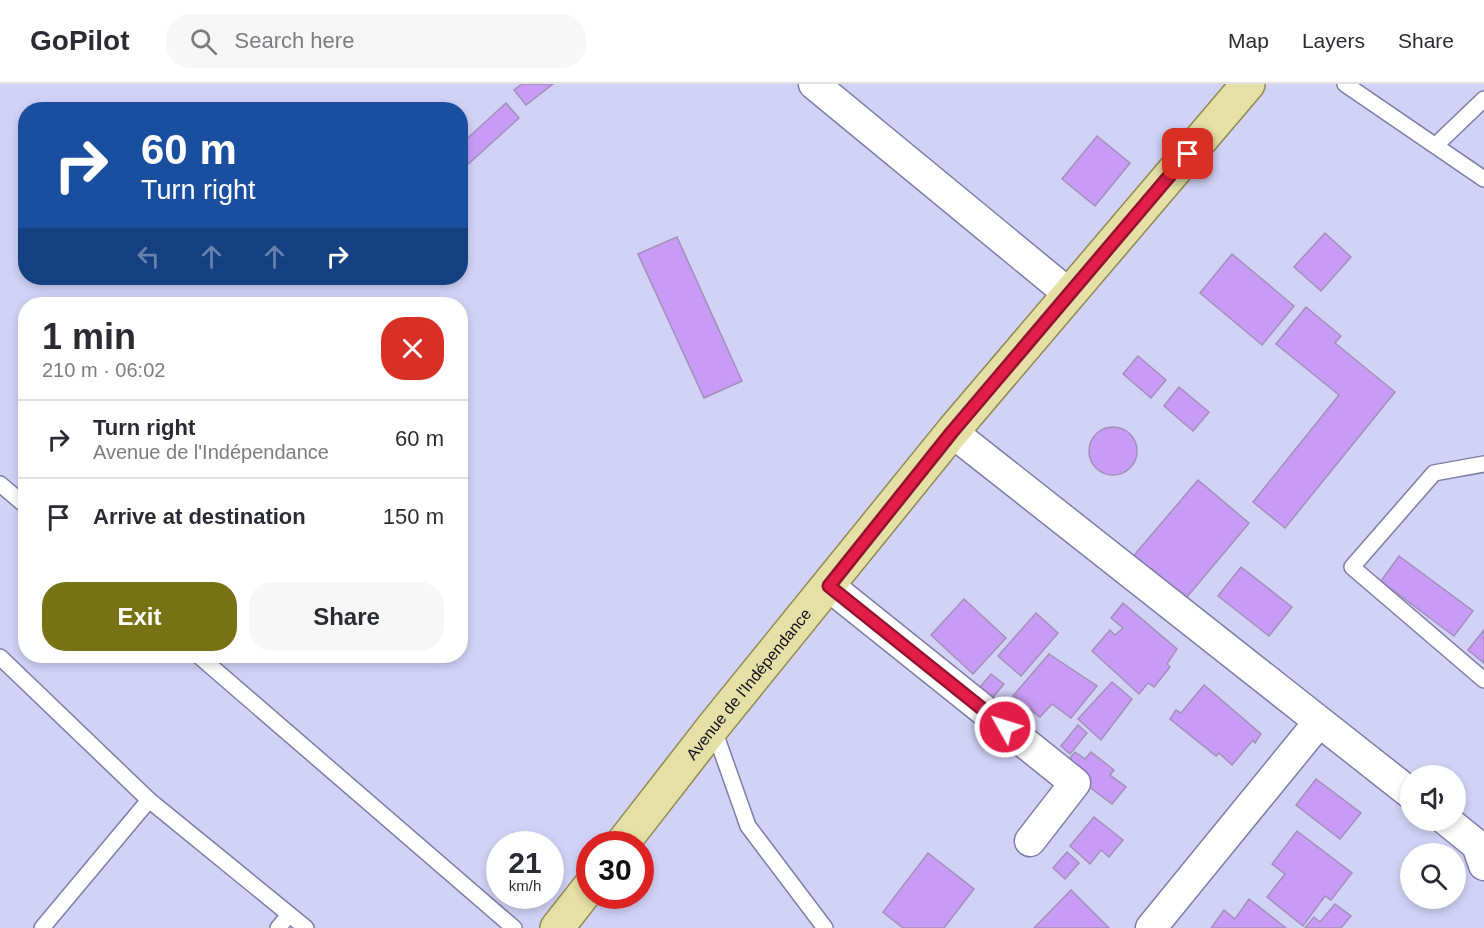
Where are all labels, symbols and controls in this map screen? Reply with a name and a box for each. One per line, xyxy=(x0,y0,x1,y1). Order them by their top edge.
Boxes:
search box xyxy=(166,14,586,68)
text: GoPilot xyxy=(30,25,130,56)
icon: search xyxy=(187,25,220,58)
text: Search here xyxy=(235,28,354,53)
text: Map xyxy=(1228,29,1269,52)
text: Layers xyxy=(1302,29,1365,52)
text: Share xyxy=(1398,29,1454,52)
icon: right xyxy=(42,126,120,204)
text: 60 m xyxy=(141,126,237,173)
pin xyxy=(1162,128,1213,179)
icon: arrive xyxy=(1171,137,1204,170)
text: Turn right xyxy=(141,175,256,205)
icon: left xyxy=(132,240,165,273)
icon: ahead xyxy=(195,240,228,273)
icon: ahead xyxy=(258,240,291,273)
icon: right xyxy=(321,240,354,273)
text: 1 min xyxy=(42,316,136,357)
button: close xyxy=(381,317,444,380)
text: 210 m · 06:02 xyxy=(42,359,165,381)
text: Turn right xyxy=(93,415,195,440)
icon: right xyxy=(42,423,75,456)
text: 60 m xyxy=(395,426,444,451)
text: Avenue de l'Indépendance xyxy=(93,441,329,463)
icon: arrive xyxy=(42,501,75,534)
text: Arrive at destination xyxy=(93,504,306,529)
text: 150 m xyxy=(383,504,444,529)
button: Exit xyxy=(42,582,237,651)
button: Share xyxy=(249,582,444,651)
street label: Avenue de l'Indépendance xyxy=(683,605,815,763)
position arrow xyxy=(973,695,1037,759)
map controls xyxy=(1400,765,1466,909)
button: sound xyxy=(1400,765,1466,831)
speed limit sign: 30 xyxy=(576,831,654,909)
button: search xyxy=(1400,843,1466,909)
text: 21 xyxy=(508,846,542,879)
text: km/h xyxy=(509,877,541,894)

